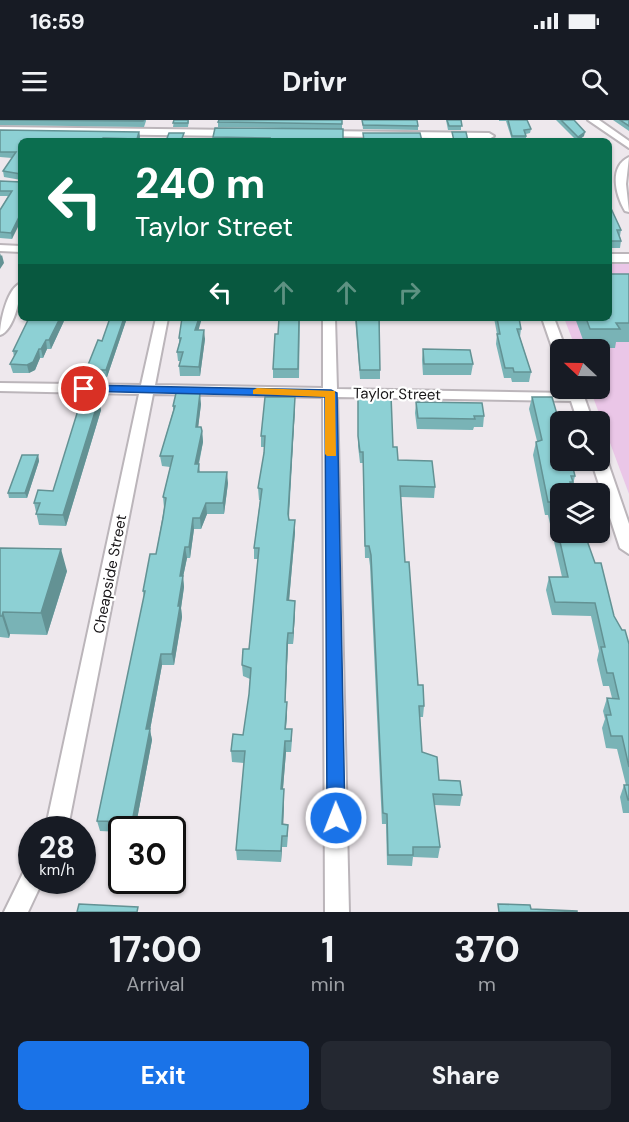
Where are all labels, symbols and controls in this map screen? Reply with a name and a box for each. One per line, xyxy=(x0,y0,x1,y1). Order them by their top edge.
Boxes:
text: 16:59 xyxy=(30,7,85,36)
text: Drivr xyxy=(282,64,347,99)
icon: menu xyxy=(18,65,51,98)
icon: search xyxy=(578,65,611,98)
text: 240 m xyxy=(135,156,265,211)
icon: left xyxy=(36,162,114,240)
text: Taylor Street xyxy=(135,209,293,244)
icon: left xyxy=(204,276,237,309)
icon: ahead xyxy=(267,276,300,309)
icon: ahead xyxy=(330,276,363,309)
icon: right xyxy=(393,276,426,309)
north arrow xyxy=(550,339,610,399)
map controls xyxy=(550,339,610,543)
pin xyxy=(58,363,109,414)
icon: arrive xyxy=(67,372,100,405)
street label: Taylor Street xyxy=(353,383,441,405)
button: search xyxy=(550,411,610,471)
button: layers xyxy=(550,483,610,543)
street label: Cheapside Street xyxy=(89,513,131,635)
position arrow xyxy=(304,786,368,850)
speed limit sign: 30 xyxy=(108,816,186,894)
text: 28 xyxy=(39,828,75,867)
text: km/h xyxy=(39,860,75,880)
text: 17:00 xyxy=(109,926,202,973)
text: 1 xyxy=(321,926,334,973)
text: 370 xyxy=(454,926,520,973)
text: Arrival xyxy=(126,971,185,997)
text: min xyxy=(311,971,345,997)
text: m xyxy=(478,971,496,997)
button: Exit xyxy=(18,1041,309,1110)
button: Share xyxy=(321,1041,611,1110)

